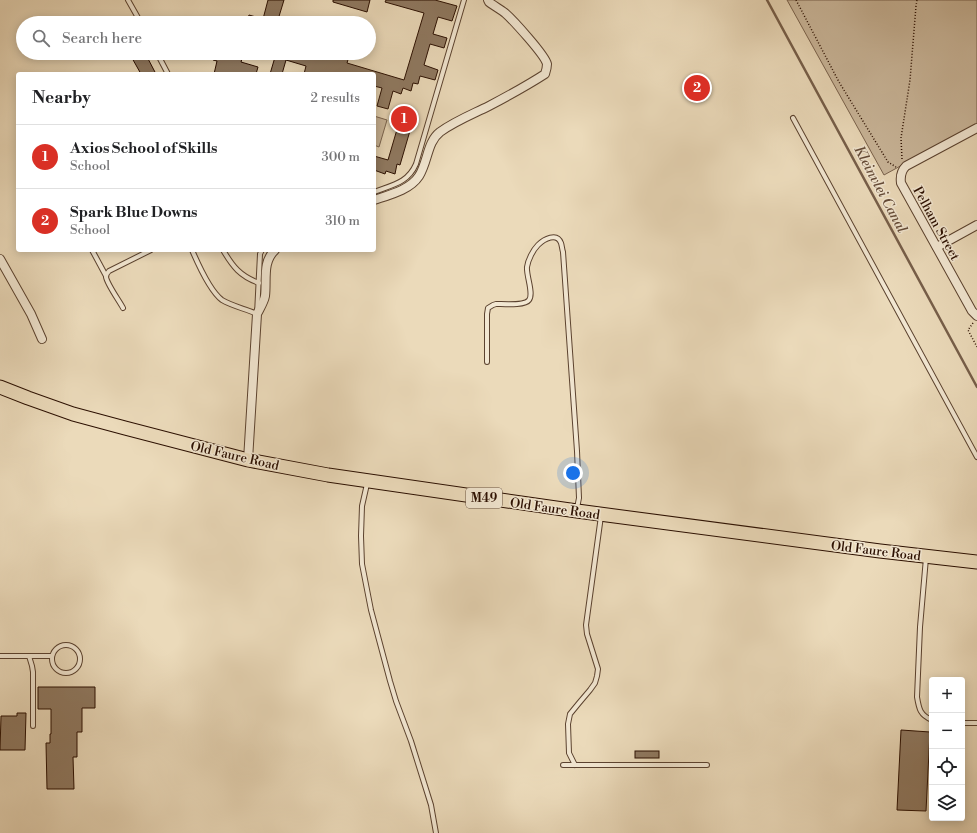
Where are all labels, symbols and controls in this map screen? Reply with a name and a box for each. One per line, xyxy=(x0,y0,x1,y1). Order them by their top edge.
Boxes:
search box xyxy=(16,16,376,60)
icon: search xyxy=(30,27,52,49)
text: Search here xyxy=(62,29,142,48)
pin: 2 xyxy=(684,73,710,103)
text: Nearby xyxy=(32,87,91,109)
text: 2 results xyxy=(311,90,360,106)
pin: 1 xyxy=(391,104,417,134)
text: Axios School of Skills xyxy=(70,139,218,158)
water label: Kleinvlei Canal xyxy=(850,143,911,237)
text: 1 xyxy=(42,149,48,165)
text: 300 m xyxy=(322,149,360,165)
text: School xyxy=(70,158,110,174)
street label: Pelham Street xyxy=(909,184,963,264)
text: Spark Blue Downs xyxy=(70,203,198,222)
text: 2 xyxy=(41,213,49,229)
text: 310 m xyxy=(325,213,360,229)
text: School xyxy=(70,222,110,238)
street label: Old Faure Road xyxy=(189,438,281,474)
your location xyxy=(563,463,583,483)
road number: M49 xyxy=(466,488,502,508)
street label: Old Faure Road xyxy=(509,495,601,523)
street label: Old Faure Road xyxy=(830,538,922,565)
map controls xyxy=(929,677,965,821)
button: + xyxy=(929,677,965,713)
button: − xyxy=(929,713,965,749)
button: locate xyxy=(929,749,965,785)
button: layers xyxy=(929,785,965,821)

